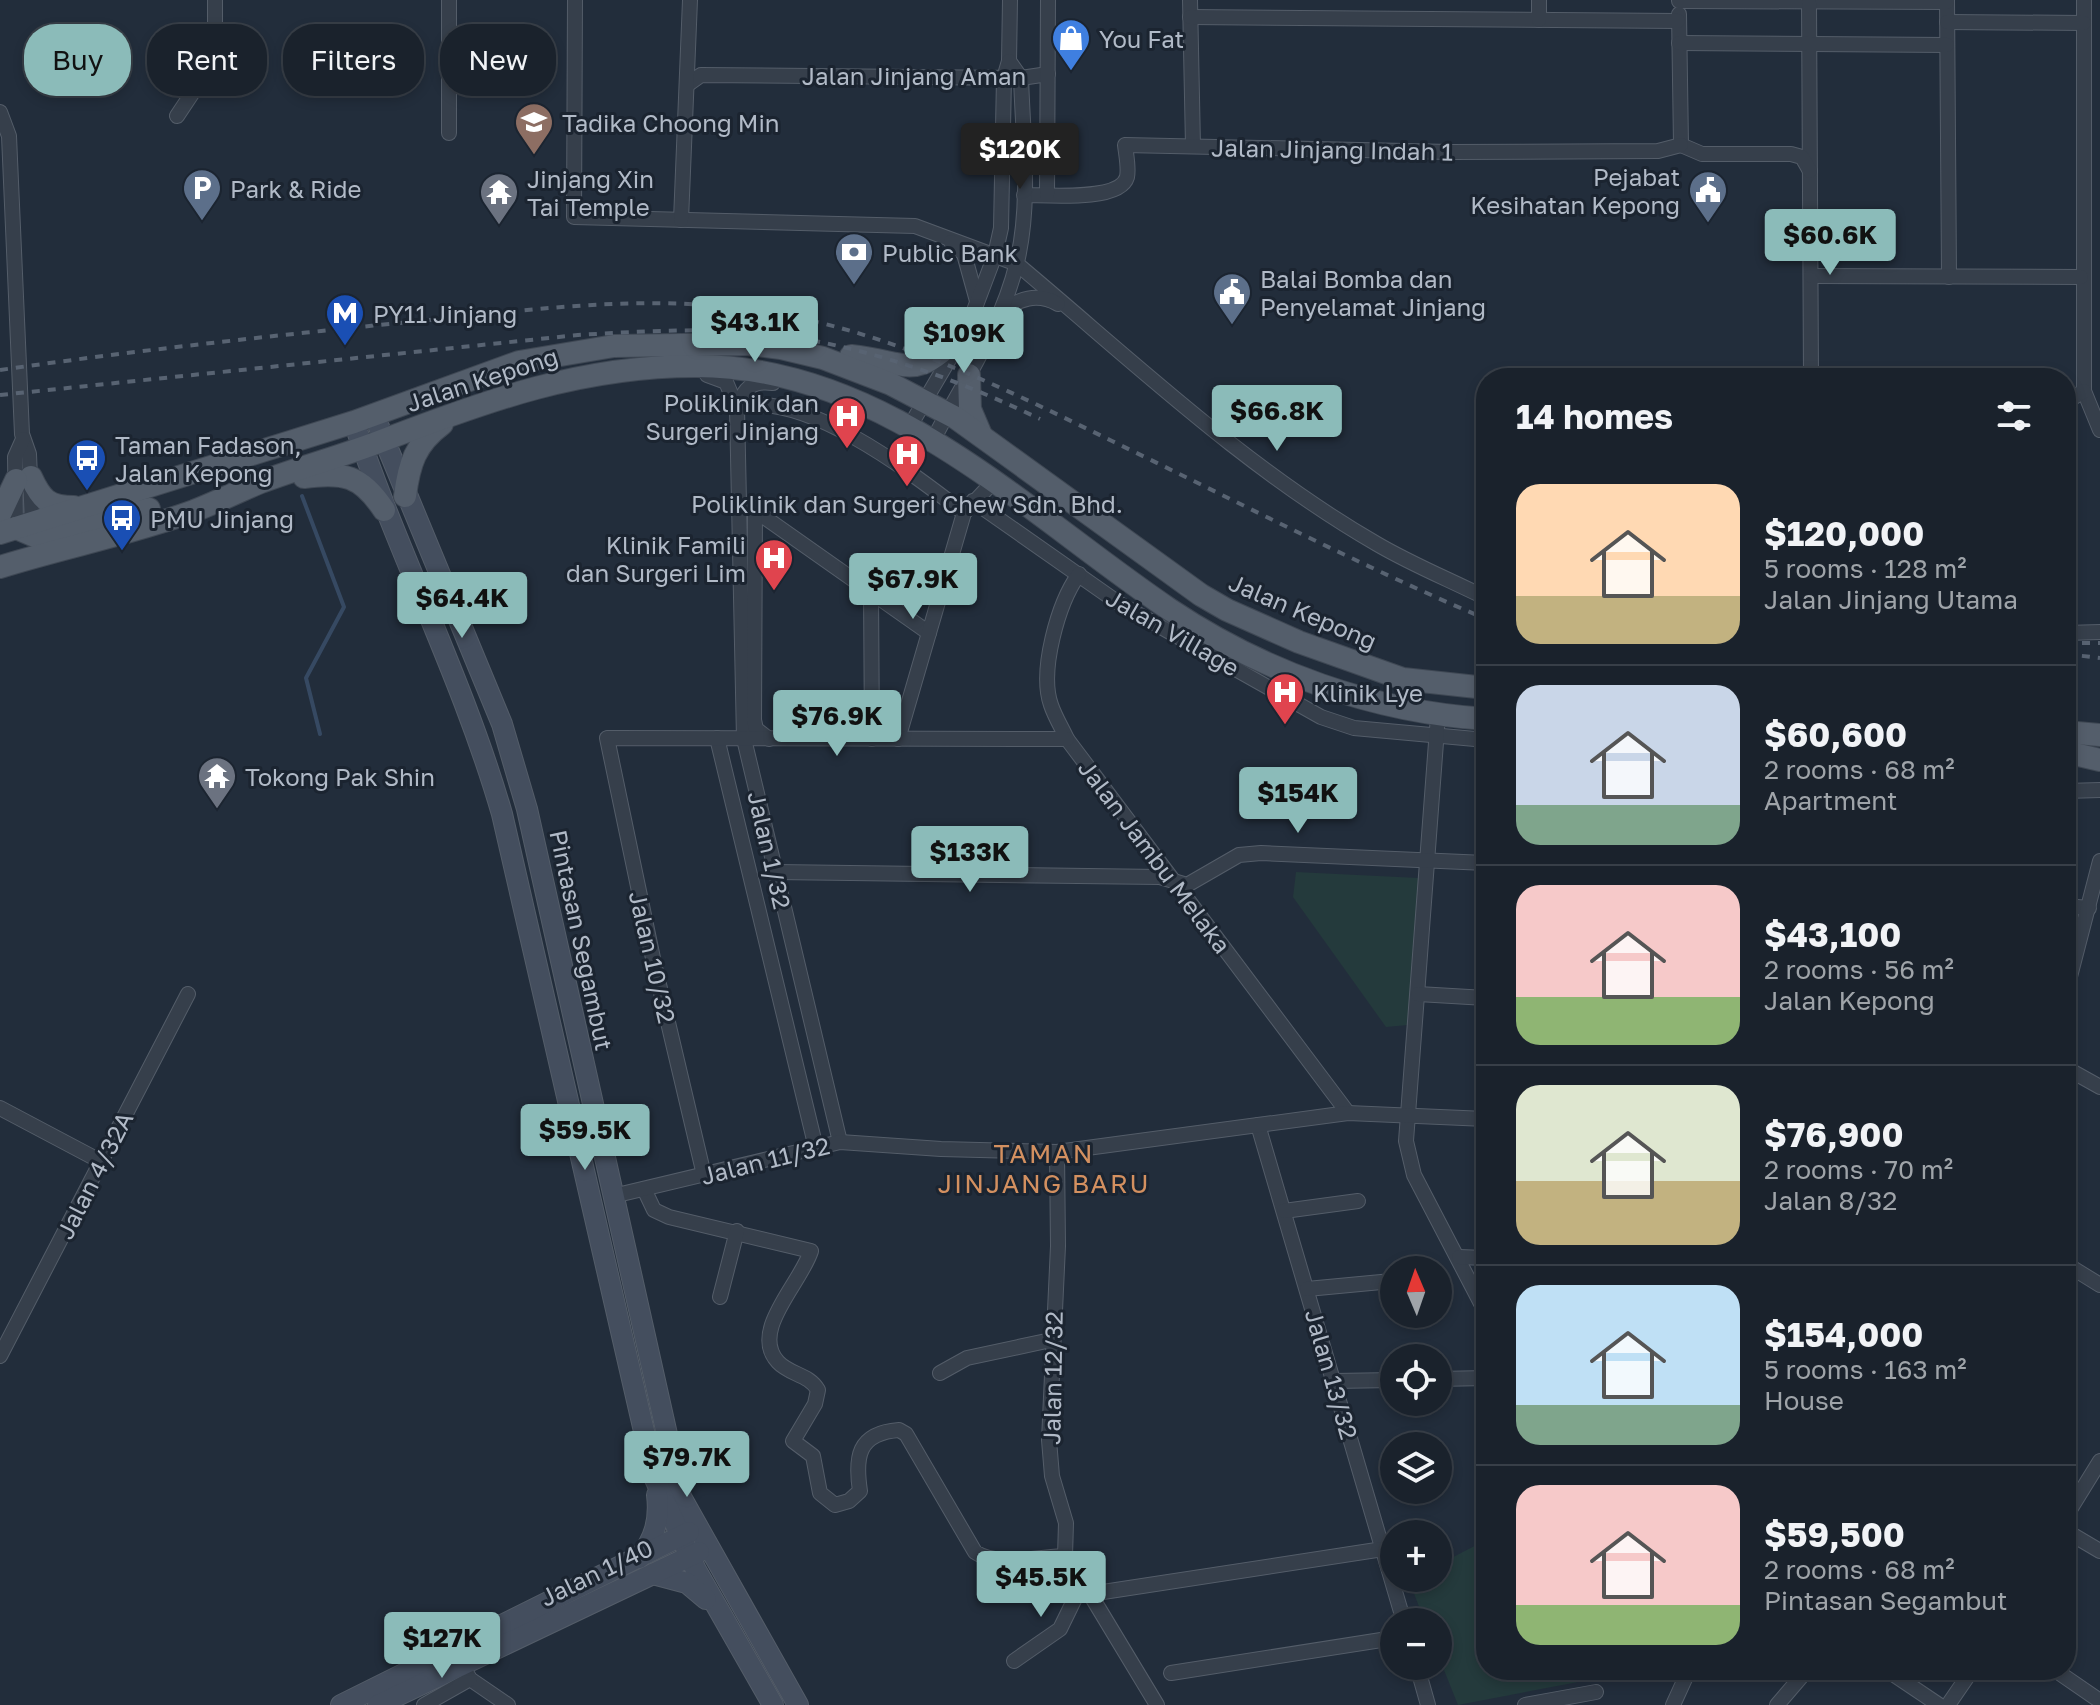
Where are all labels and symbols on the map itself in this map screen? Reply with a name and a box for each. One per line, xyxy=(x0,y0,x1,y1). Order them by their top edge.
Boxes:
shop icon: You Fat xyxy=(1050,17,1092,72)
place label: You Fat xyxy=(1099,24,1184,53)
street label: Jalan Jinjang Aman xyxy=(802,61,1026,90)
school or university icon: Tadika Choong Min xyxy=(513,101,555,156)
place label: Tadika Choong Min xyxy=(562,108,780,137)
pin: $120K xyxy=(964,123,1076,191)
street label: Jalan Jinjang Indah 1 xyxy=(1211,132,1453,166)
place label: Pejabat Kesihatan Kepong xyxy=(1470,162,1680,219)
place label: Jinjang Xin Tai Temple xyxy=(527,164,654,221)
parking icon: Park & Ride xyxy=(181,167,223,222)
public building icon: Pejabat Kesihatan Kepong xyxy=(1687,169,1729,224)
temple icon: Jinjang Xin Tai Temple xyxy=(478,171,520,226)
place label: Park & Ride xyxy=(230,174,361,203)
pin: $60.6K xyxy=(1765,209,1895,277)
bank icon: Public Bank xyxy=(833,231,875,286)
place label: Public Bank xyxy=(882,238,1018,267)
place label: Balai Bomba dan Penyelamat Jinjang xyxy=(1260,264,1486,321)
public building icon: Balai Bomba dan Penyelamat Jinjang xyxy=(1211,271,1253,326)
metro station icon: PY11 Jinjang xyxy=(324,292,366,347)
pin: $43.1K xyxy=(690,296,820,364)
place label: PY11 Jinjang xyxy=(373,299,517,328)
pin: $109K xyxy=(908,307,1020,375)
street label: Jalan Kepong xyxy=(403,341,561,417)
pin: $66.8K xyxy=(1212,385,1342,453)
place label: Poliklinik dan Surgeri Jinjang xyxy=(646,388,819,445)
hospital icon: Poliklinik dan Surgeri Jinjang xyxy=(826,395,868,450)
place label: Taman Fadason, Jalan Kepong xyxy=(115,430,302,487)
hospital icon: Poliklinik dan Surgeri Chew Sdn. Bhd. xyxy=(886,433,928,488)
bus stop icon: Taman Fadason, Jalan Kepong xyxy=(66,437,108,492)
place label: Poliklinik dan Surgeri Chew Sdn. Bhd. xyxy=(691,489,1123,518)
bus stop icon: PMU Jinjang xyxy=(101,497,143,552)
place label: PMU Jinjang xyxy=(150,504,294,533)
place label: Klinik Famili dan Surgeri Lim xyxy=(566,530,746,587)
hospital icon: Klinik Famili dan Surgeri Lim xyxy=(753,537,795,592)
pin: $67.9K xyxy=(848,553,978,621)
street label: Jalan Kepong xyxy=(1225,567,1381,655)
pin: $64.4K xyxy=(397,572,527,640)
street label: Jalan Village xyxy=(1101,582,1245,682)
hospital icon: Klinik Lye xyxy=(1264,671,1306,726)
place label: Klinik Lye xyxy=(1313,678,1423,707)
pin: $76.9K xyxy=(772,690,902,758)
street label: Jalan Jambu Melaka xyxy=(1073,753,1237,959)
temple icon: Tokong Pak Shin xyxy=(196,755,238,810)
place label: Tokong Pak Shin xyxy=(245,762,435,791)
pin: $154K xyxy=(1242,767,1354,835)
street label: Jalan 1/32 xyxy=(742,788,798,912)
pin: $133K xyxy=(914,826,1026,894)
street label: Pintasan Segambut xyxy=(544,827,620,1053)
street label: Jalan 10/32 xyxy=(624,888,682,1026)
pin: $59.5K xyxy=(520,1104,650,1172)
street label: Jalan 4/32A xyxy=(50,1106,138,1244)
street label: Jalan 11/32 xyxy=(698,1130,832,1190)
district label: TAMAN JINJANG BARU xyxy=(938,1138,1150,1199)
north arrow xyxy=(1380,1256,1452,1328)
street label: Jalan 13/32 xyxy=(1300,1306,1364,1442)
street label: Jalan 12/32 xyxy=(1036,1311,1068,1445)
pin: $79.7K xyxy=(622,1431,752,1499)
street label: Jalan 1/40 xyxy=(535,1532,657,1612)
pin: $45.5K xyxy=(976,1551,1106,1619)
pin: $127K xyxy=(386,1612,498,1680)

